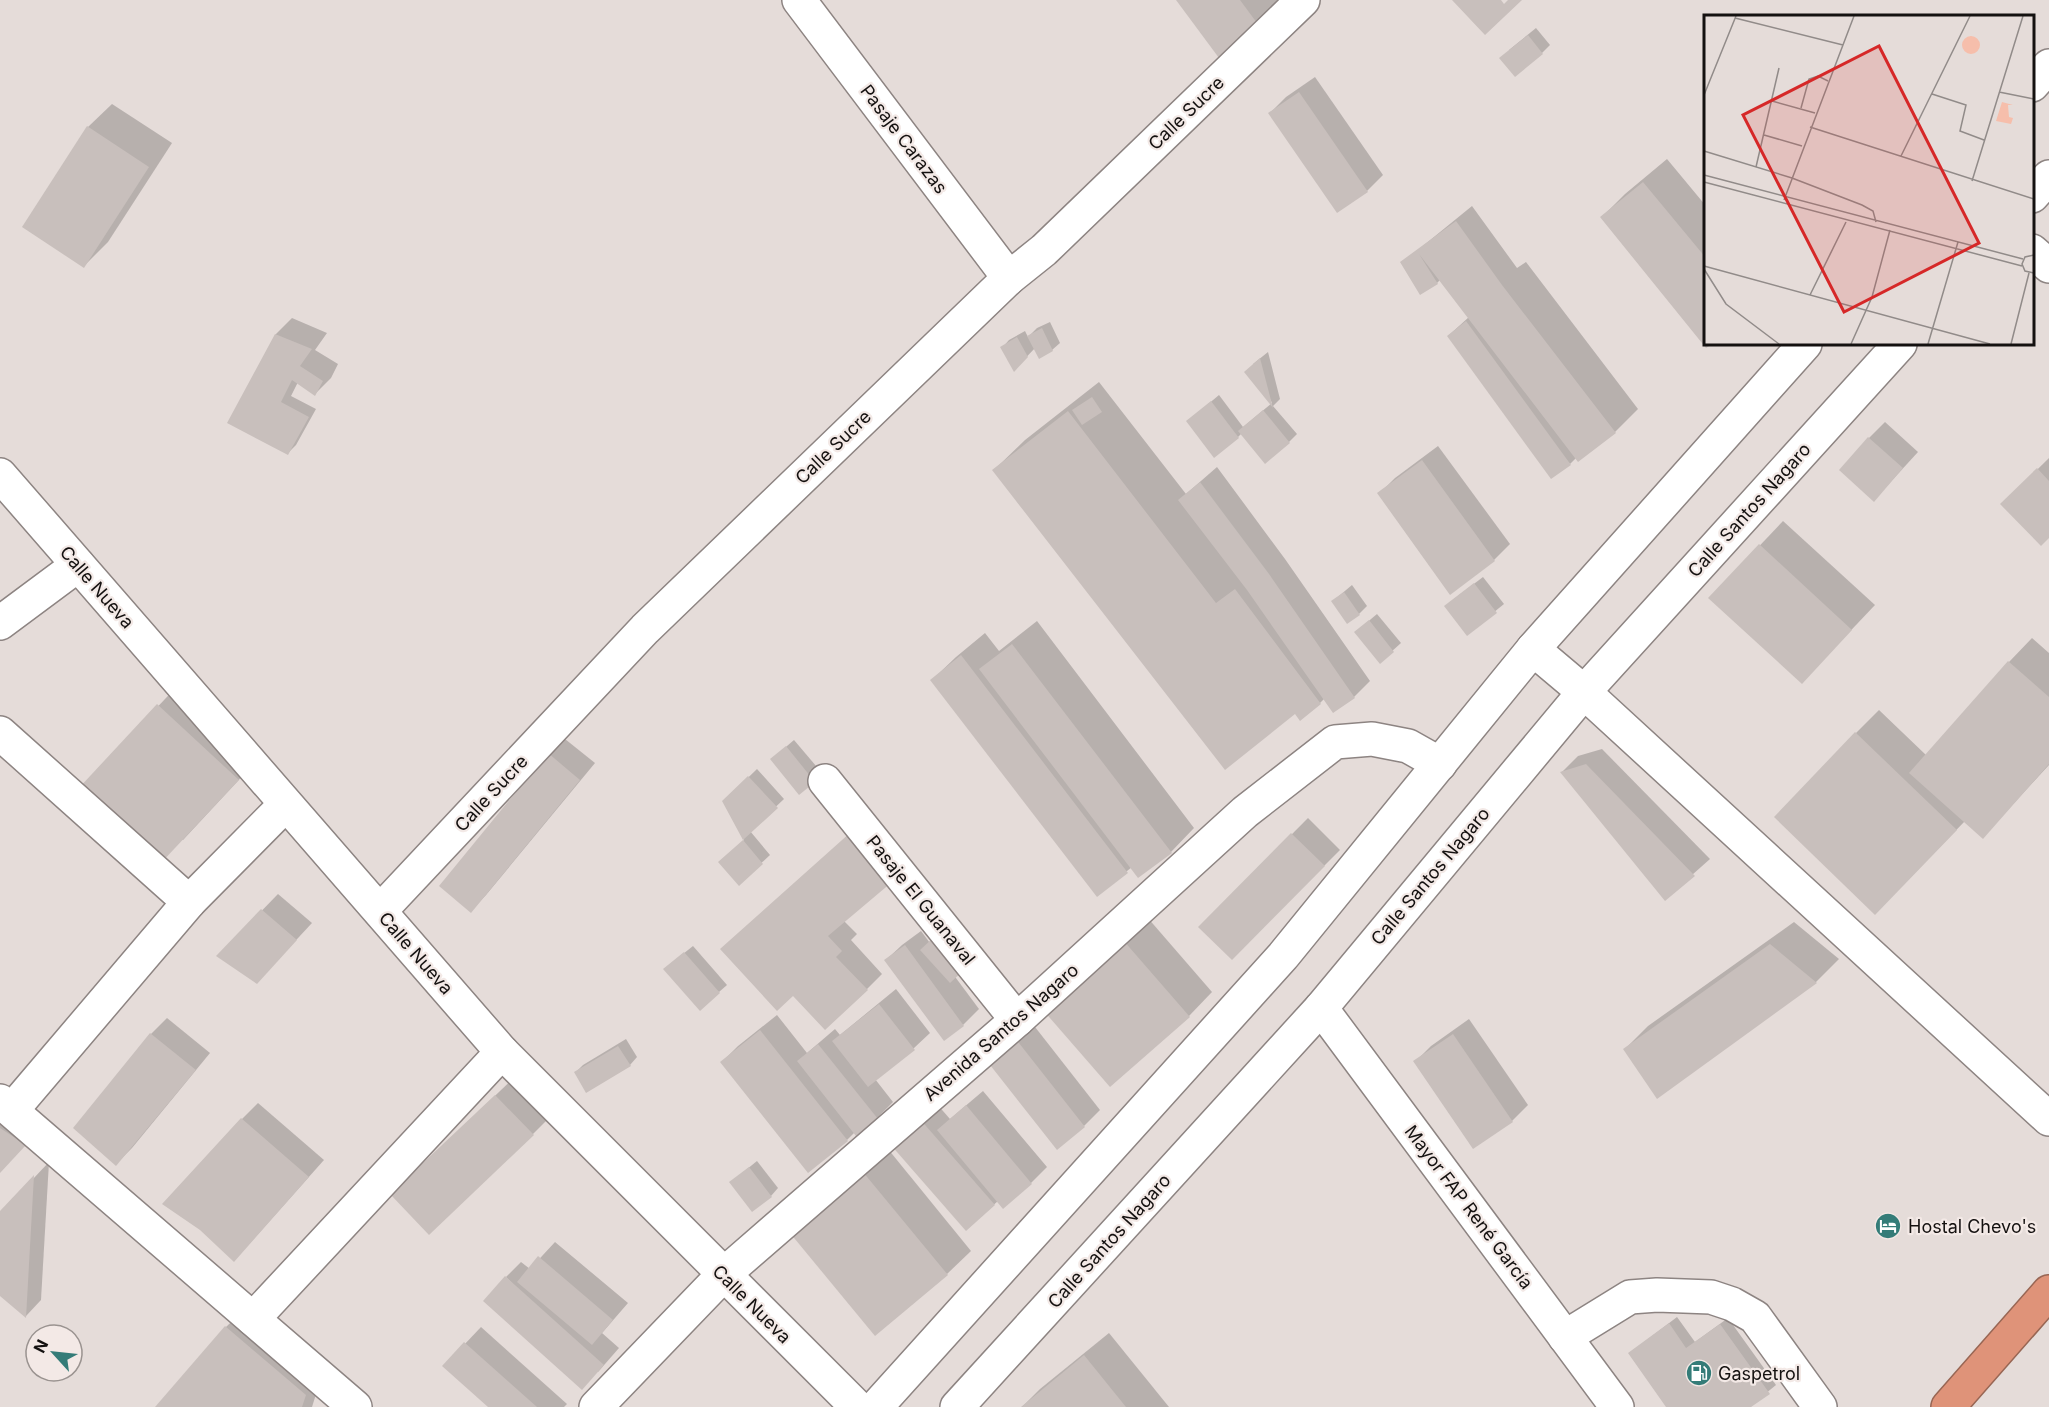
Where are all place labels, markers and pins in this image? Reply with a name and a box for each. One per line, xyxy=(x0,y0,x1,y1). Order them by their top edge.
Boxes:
hotel icon: Hostal Chevo's xyxy=(1873,1211,1903,1241)
place label: Hostal Chevo's xyxy=(1908,1216,2036,1237)
fuel station icon: Gaspetrol xyxy=(1684,1358,1714,1388)
place label: Gaspetrol xyxy=(1718,1363,1800,1384)

